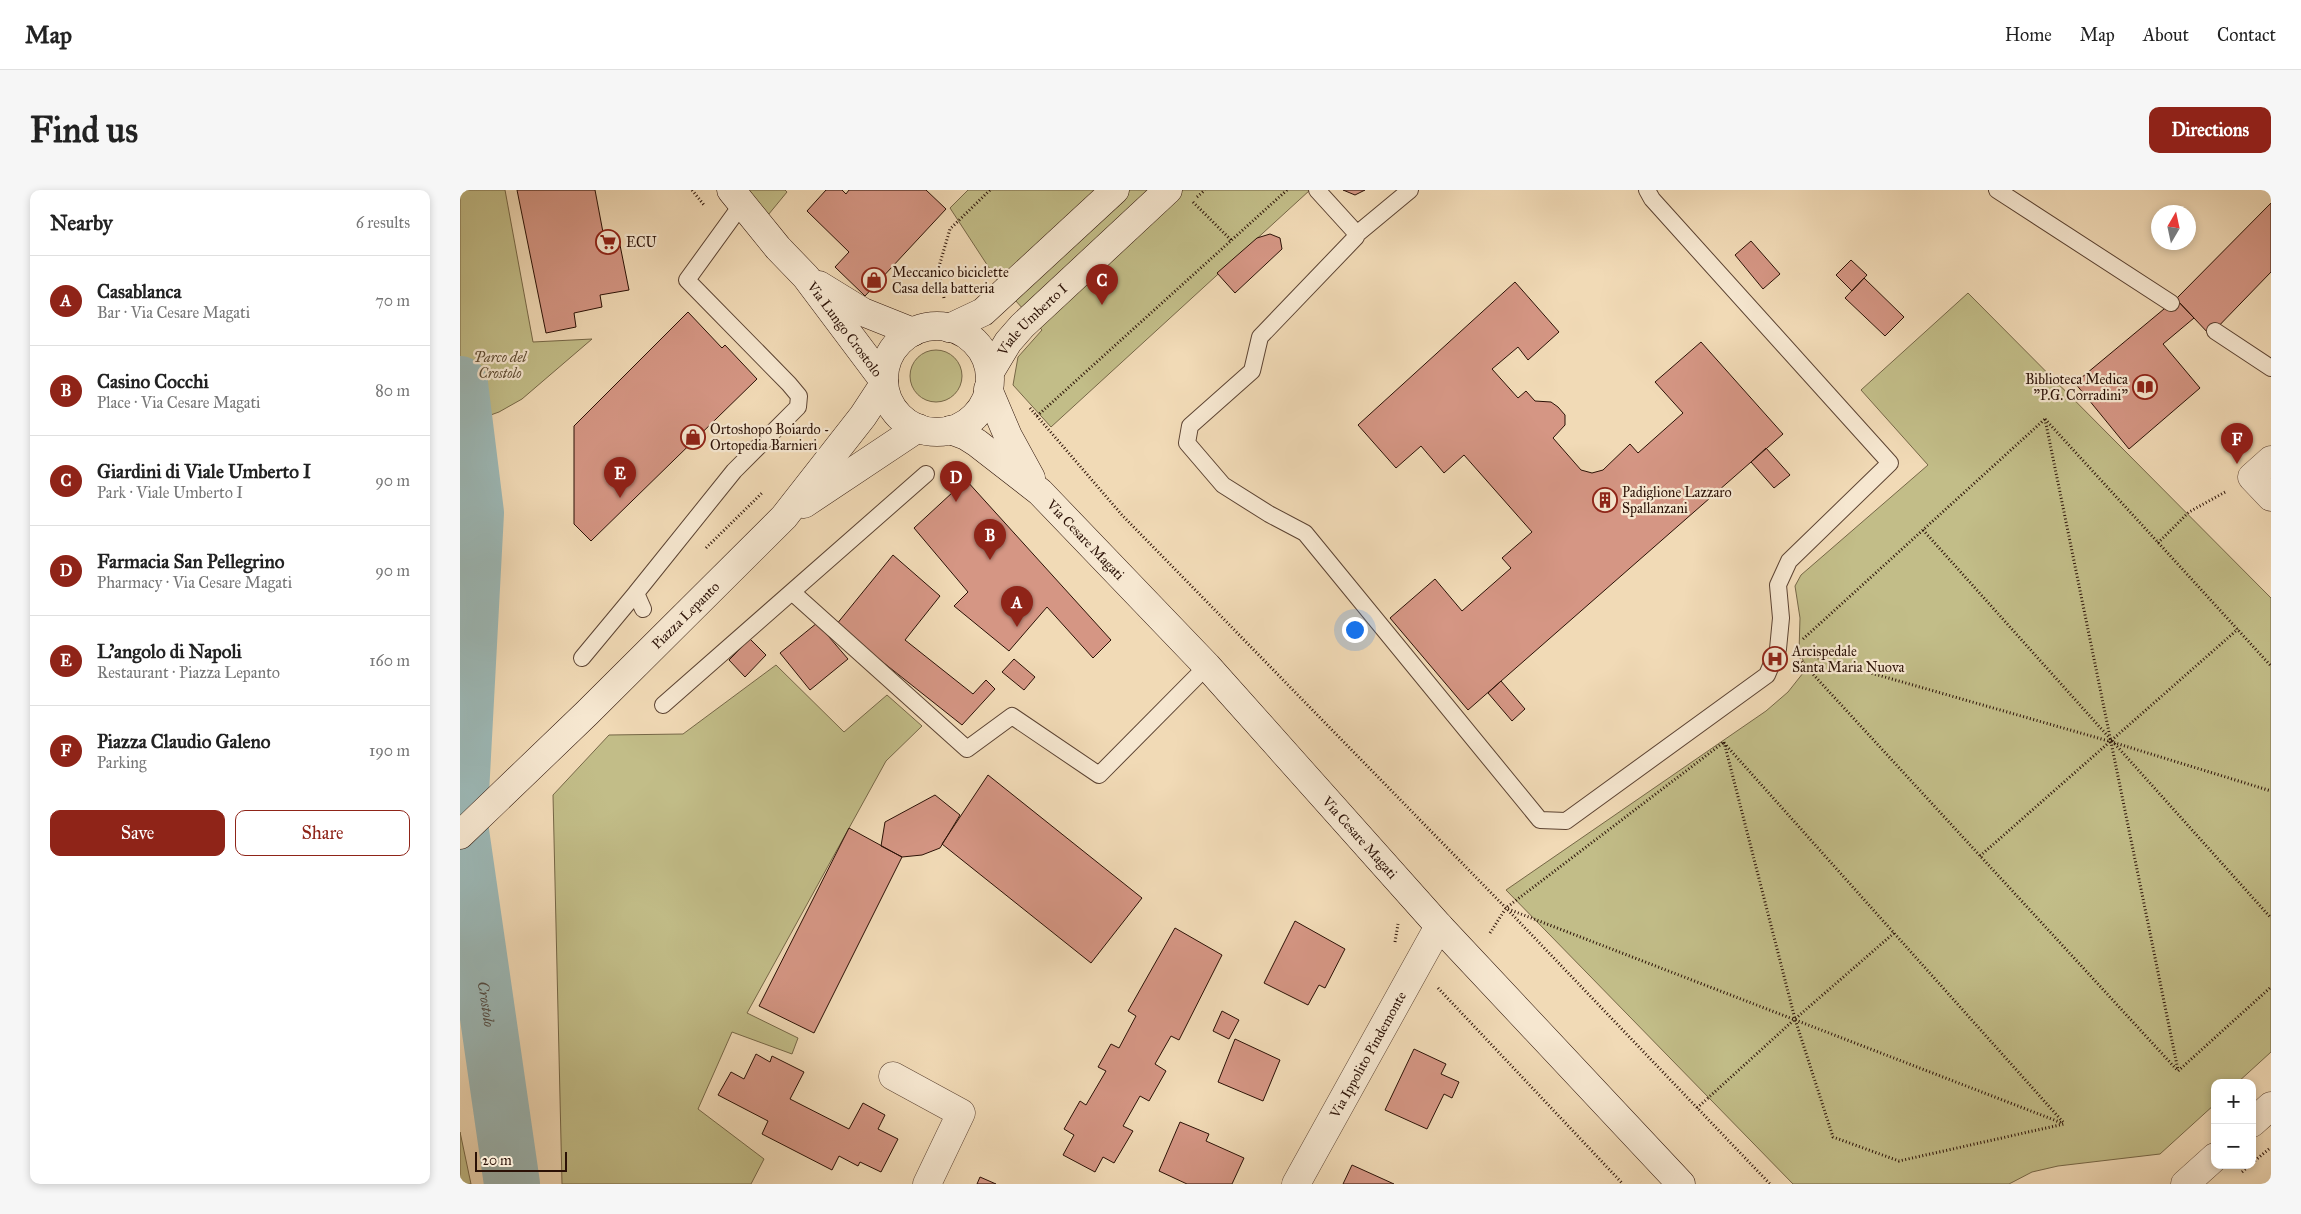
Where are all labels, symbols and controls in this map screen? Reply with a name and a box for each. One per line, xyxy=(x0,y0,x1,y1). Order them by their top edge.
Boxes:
text: Map xyxy=(25,20,72,50)
text: Home xyxy=(2005,24,2052,46)
text: Map xyxy=(2080,24,2115,46)
text: About xyxy=(2143,24,2189,46)
text: Contact xyxy=(2217,24,2276,46)
button: Directions xyxy=(2149,107,2271,153)
text: Find us xyxy=(30,109,138,152)
north arrow xyxy=(2151,205,2196,250)
text: Nearby xyxy=(50,210,113,236)
text: 6 results xyxy=(356,213,410,232)
supermarket icon: ECU xyxy=(595,229,621,255)
place label: ECU xyxy=(626,234,658,251)
place label: Meccanico biciclette Casa della batteria xyxy=(892,264,1009,297)
pin: C xyxy=(1086,264,1118,305)
shop icon: Meccanico biciclette Casa della batteria xyxy=(861,267,887,293)
street label: Via Lungo Crostolo xyxy=(803,277,886,380)
text: Casablanca xyxy=(97,280,182,303)
street label: Viale Umberto I xyxy=(993,280,1071,359)
text: A xyxy=(61,291,71,310)
text: 70 m xyxy=(375,291,410,310)
text: Bar · Via Cesare Magati xyxy=(97,303,250,322)
park label: Parco del Crostolo xyxy=(474,349,528,382)
text: Casino Cocchi xyxy=(97,370,209,393)
place label: Biblioteca Medica "P.G. Corradini" xyxy=(2025,371,2128,404)
library icon: Biblioteca Medica "P.G. Corradini" xyxy=(2132,374,2158,400)
text: B xyxy=(61,381,71,400)
text: 80 m xyxy=(375,381,410,400)
text: Place · Via Cesare Magati xyxy=(97,393,260,412)
place label: Ortoshopo Boiardo - Ortopedia Barnieri xyxy=(710,421,830,454)
pin: F xyxy=(2221,423,2253,464)
shop icon: Ortoshopo Boiardo - Ortopedia Barnieri xyxy=(680,424,706,450)
pin: E xyxy=(604,457,636,498)
text: Giardini di Viale Umberto I xyxy=(97,460,311,483)
pin: D xyxy=(940,461,972,502)
text: C xyxy=(61,471,71,490)
text: 90 m xyxy=(375,471,410,490)
text: Park · Viale Umberto I xyxy=(97,483,243,502)
place label: Padiglione Lazzaro Spallanzani xyxy=(1622,484,1732,517)
building icon: Padiglione Lazzaro Spallanzani xyxy=(1592,487,1618,513)
street label: Via Cesare Magati xyxy=(1043,495,1128,583)
pin: B xyxy=(974,519,1006,560)
text: Farmacia San Pellegrino xyxy=(97,550,284,573)
text: D xyxy=(60,561,72,580)
text: 90 m xyxy=(375,561,410,580)
text: Pharmacy · Via Cesare Magati xyxy=(97,573,292,592)
street label: Piazza Lepanto xyxy=(648,578,723,652)
pin: A xyxy=(1001,586,1033,627)
your location xyxy=(1342,617,1368,643)
text: L'angolo di Napoli xyxy=(97,640,242,663)
place label: Arcispedale Santa Maria Nuova xyxy=(1791,643,1905,676)
hospital icon: Arcispedale Santa Maria Nuova xyxy=(1762,646,1788,672)
text: E xyxy=(60,651,72,670)
text: 160 m xyxy=(369,651,410,670)
text: Restaurant · Piazza Lepanto xyxy=(97,663,280,682)
text: Piazza Claudio Galeno xyxy=(97,730,270,753)
text: F xyxy=(61,741,71,760)
text: 190 m xyxy=(369,741,410,760)
text: Parking xyxy=(97,753,146,772)
street label: Via Cesare Magati xyxy=(1318,792,1401,882)
button: Save xyxy=(50,810,225,856)
button: Share xyxy=(235,810,410,856)
water label: Crostolo xyxy=(474,980,498,1029)
street label: Via Ippolito Pindemonte xyxy=(1325,988,1410,1122)
map controls xyxy=(2211,1079,2256,1169)
button: + xyxy=(2211,1079,2256,1124)
button: − xyxy=(2211,1124,2256,1169)
scale bar xyxy=(475,1149,568,1172)
text: 20 m xyxy=(482,1152,512,1169)

